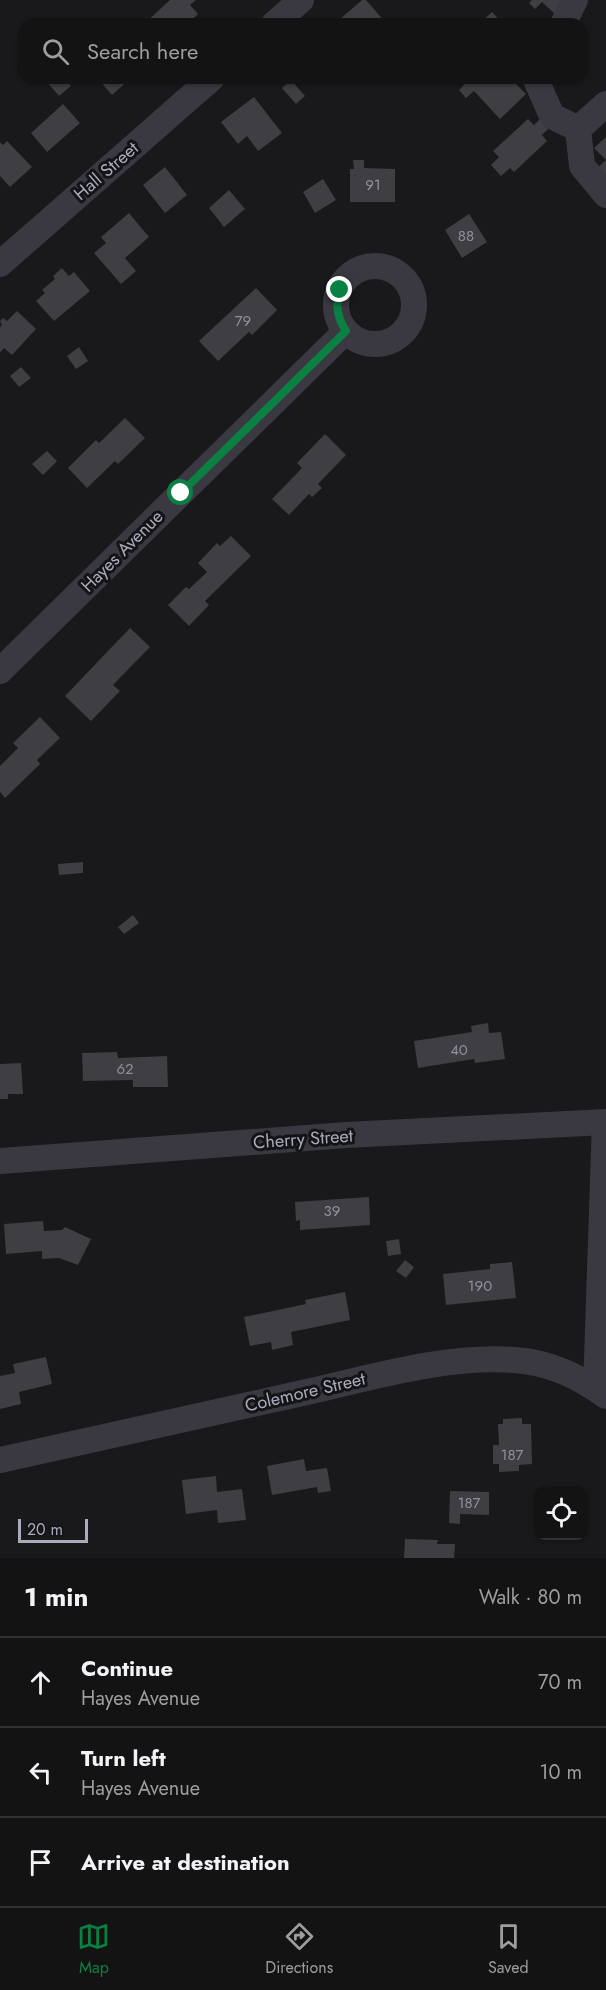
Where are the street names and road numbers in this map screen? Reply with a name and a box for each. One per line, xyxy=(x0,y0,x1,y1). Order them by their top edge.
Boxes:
street label: Hall Street xyxy=(68,135,145,206)
street label: Hayes Avenue xyxy=(75,504,169,598)
street label: Cherry Street xyxy=(252,1122,355,1155)
street label: Colemore Street xyxy=(242,1365,368,1418)

